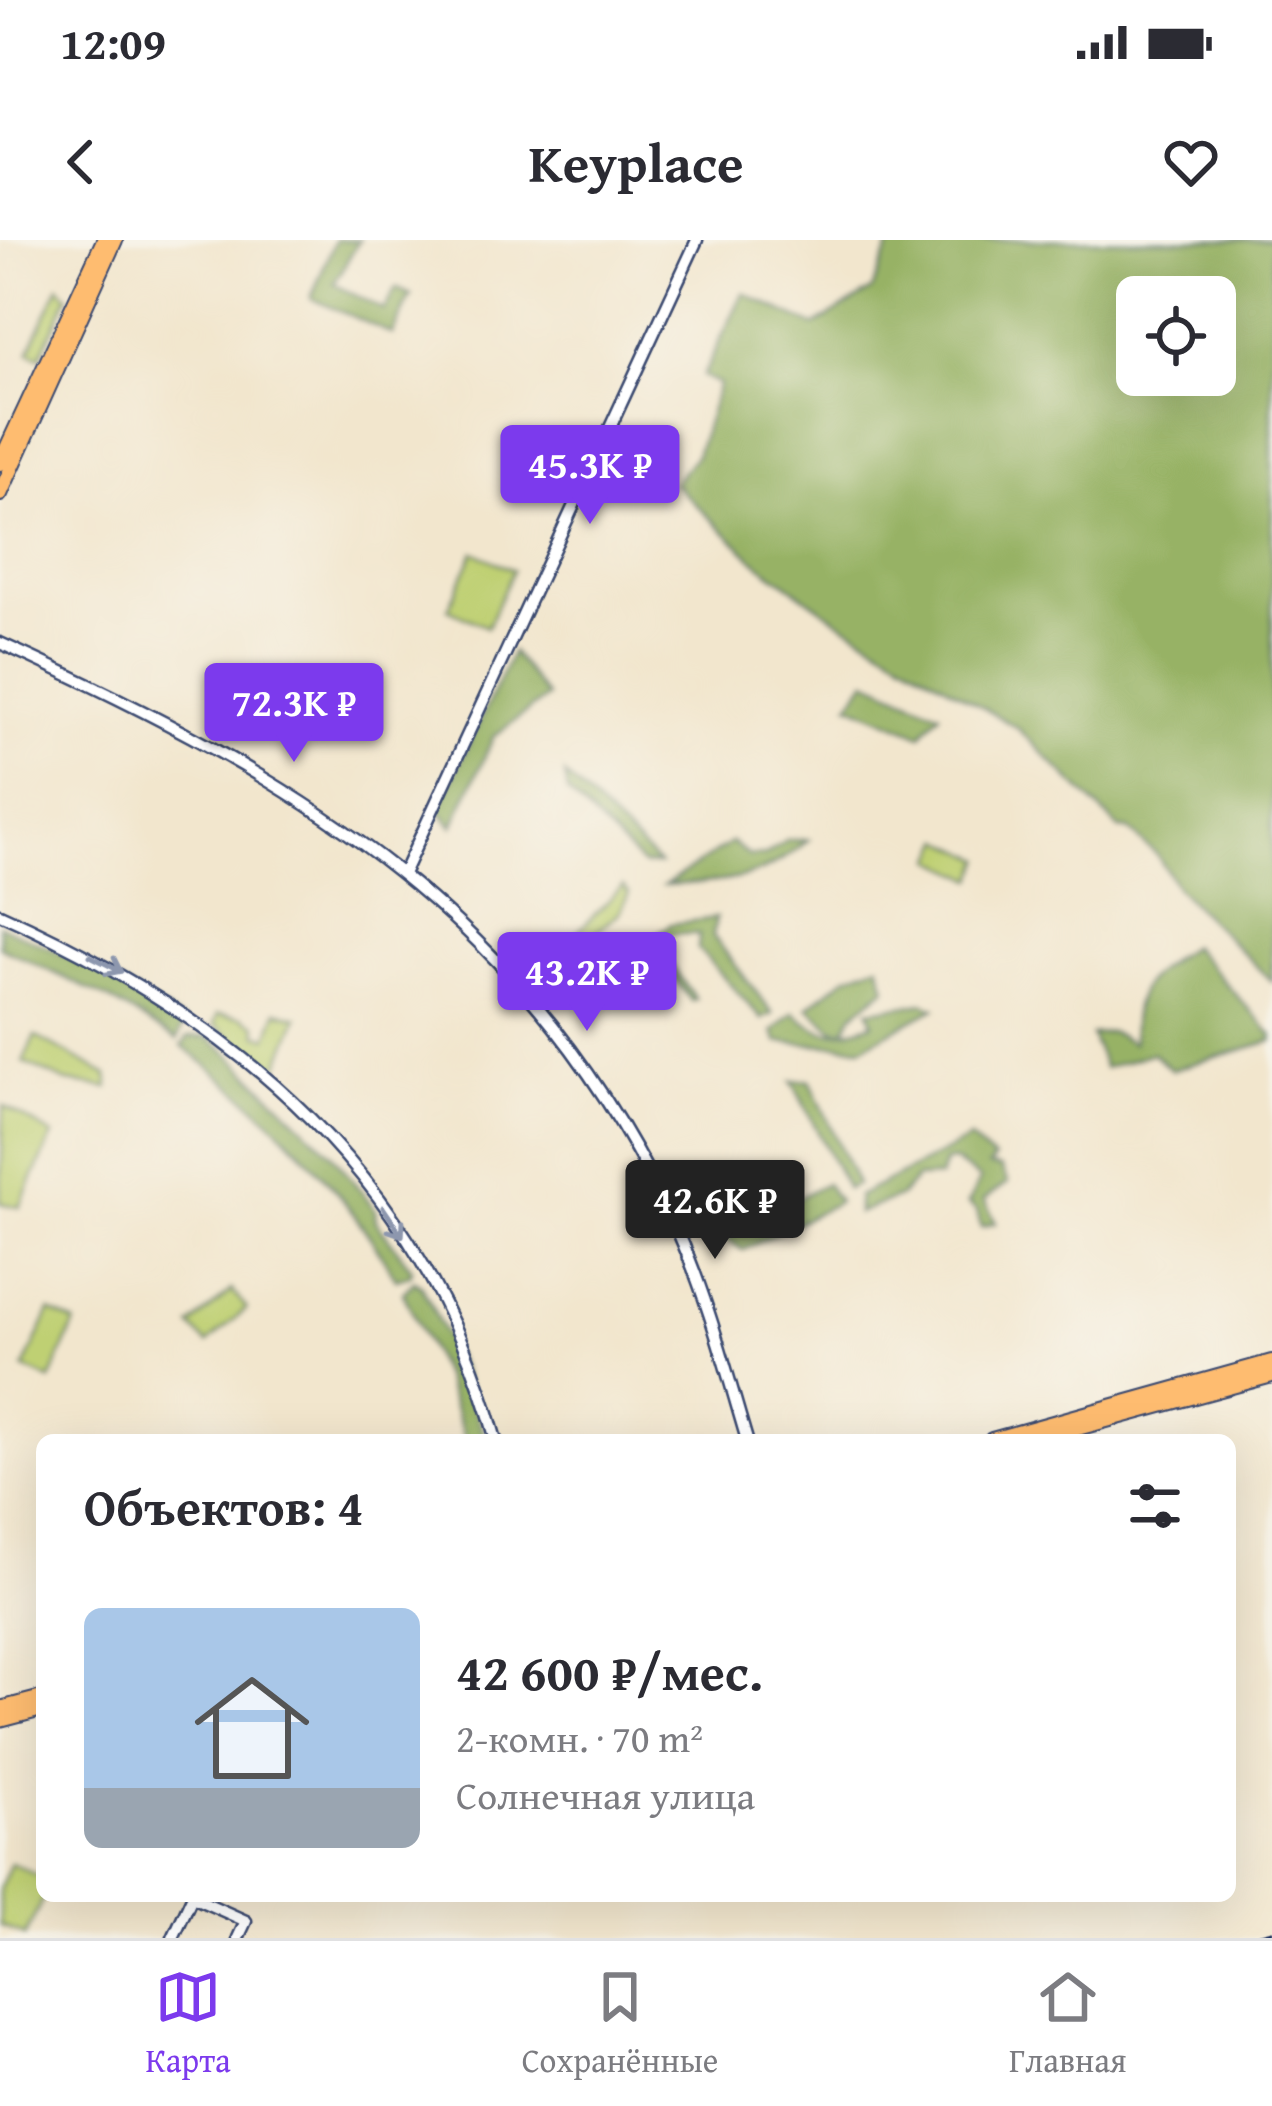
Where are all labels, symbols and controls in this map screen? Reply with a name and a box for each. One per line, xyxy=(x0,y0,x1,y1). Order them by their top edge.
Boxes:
text: 12:09 xyxy=(60,10,166,75)
text: Keyplace xyxy=(529,123,743,202)
icon: back xyxy=(48,129,114,195)
icon: heart xyxy=(1158,129,1224,195)
map controls xyxy=(1116,276,1236,396)
button: locate xyxy=(1116,276,1236,396)
pin: 45.3K ₽ xyxy=(479,425,701,527)
text: 45.3K ₽ xyxy=(527,435,653,492)
pin: 72.3K ₽ xyxy=(183,663,405,765)
text: 72.3K ₽ xyxy=(231,673,357,730)
pin: 43.2K ₽ xyxy=(476,932,698,1034)
text: 43.2K ₽ xyxy=(524,942,650,999)
one-way arrow xyxy=(87,953,122,976)
pin: 42.6K ₽ xyxy=(604,1160,826,1262)
text: 42.6K ₽ xyxy=(652,1170,778,1227)
one-way arrow xyxy=(381,1204,406,1238)
text: Объектов: 4 xyxy=(84,1469,364,1544)
icon: filters xyxy=(1122,1473,1188,1539)
text: 42 600 ₽/мес. xyxy=(456,1634,763,1709)
icon: home xyxy=(180,1656,324,1800)
text: 2-комн. · 70 m² xyxy=(456,1709,703,1766)
text: Солнечная улица xyxy=(456,1766,755,1823)
tab: Карта xyxy=(145,1964,231,2084)
tab: Сохранённые xyxy=(522,1964,718,2084)
tab: Главная xyxy=(1009,1964,1127,2084)

